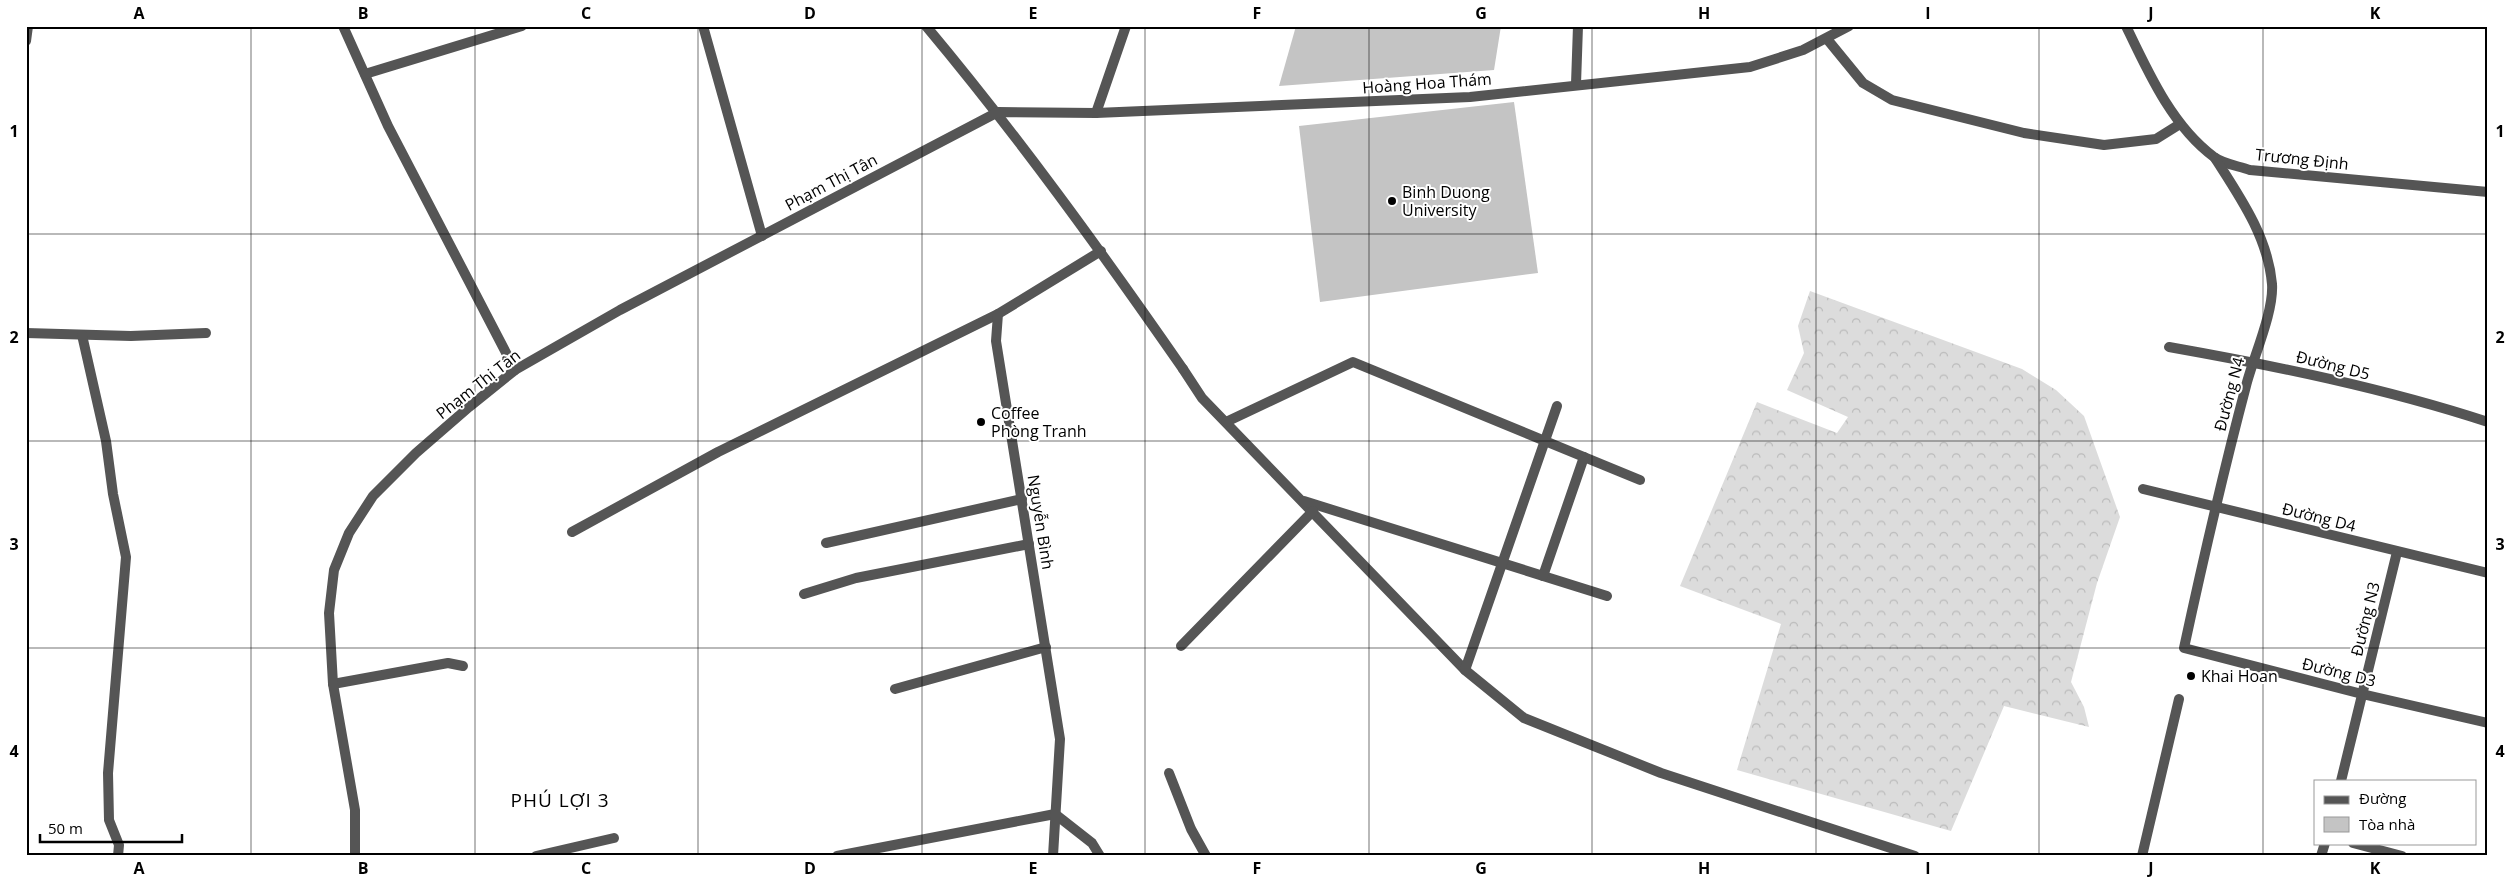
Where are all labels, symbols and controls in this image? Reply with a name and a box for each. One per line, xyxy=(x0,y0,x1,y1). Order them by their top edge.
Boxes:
text: A xyxy=(133,2,145,24)
text: B xyxy=(358,2,368,24)
text: C xyxy=(581,2,591,24)
text: D xyxy=(804,2,816,24)
text: E xyxy=(1029,2,1038,24)
text: F xyxy=(1253,2,1261,24)
text: G xyxy=(1475,2,1487,24)
text: H xyxy=(1698,2,1710,24)
text: I xyxy=(1925,2,1931,24)
text: J xyxy=(2146,2,2154,24)
text: K xyxy=(2370,2,2381,24)
street label: Hoàng Hoa Thám xyxy=(1362,68,1492,98)
text: 1 xyxy=(9,120,19,142)
text: 1 xyxy=(2495,120,2505,142)
street label: Trương Định xyxy=(2254,143,2350,175)
street label: Phạm Thị Tân xyxy=(781,148,881,216)
place label: Binh Duong University xyxy=(1402,181,1490,221)
marker: Binh Duong University xyxy=(1386,195,1398,207)
text: 2 xyxy=(9,326,19,348)
text: 2 xyxy=(2495,326,2505,348)
street label: Phạm Thị Tân xyxy=(431,344,525,424)
street label: Đường D5 xyxy=(2294,345,2372,385)
street label: Đường N4 xyxy=(2209,355,2249,433)
place label: Coffee Phòng Tranh xyxy=(991,402,1087,442)
marker: Coffee Phòng Tranh xyxy=(975,416,987,428)
street label: Nguyễn Bình xyxy=(1023,473,1059,571)
street label: Đường D4 xyxy=(2280,497,2358,537)
text: 3 xyxy=(9,533,19,555)
text: 3 xyxy=(2495,533,2505,555)
street label: Đường N3 xyxy=(2345,580,2385,658)
street label: Đường D3 xyxy=(2300,652,2378,692)
place label: Khai Hoan xyxy=(2201,665,2278,687)
marker: Khai Hoan xyxy=(2185,670,2197,682)
text: 4 xyxy=(9,740,19,762)
text: 4 xyxy=(2495,740,2505,762)
legend xyxy=(2314,780,2476,844)
district label: PHÚ LỢI 3 xyxy=(510,787,610,813)
text: Đường xyxy=(2359,788,2406,808)
scale bar xyxy=(40,812,182,844)
text: Tòa nhà xyxy=(2359,814,2415,834)
text: 50 m xyxy=(48,818,83,838)
text: A xyxy=(133,857,145,879)
text: B xyxy=(358,857,368,879)
text: C xyxy=(581,857,591,879)
text: D xyxy=(804,857,816,879)
text: E xyxy=(1029,857,1038,879)
text: F xyxy=(1253,857,1261,879)
text: G xyxy=(1475,857,1487,879)
text: H xyxy=(1698,857,1710,879)
text: I xyxy=(1925,857,1931,879)
text: J xyxy=(2146,857,2154,879)
text: K xyxy=(2370,857,2381,879)

